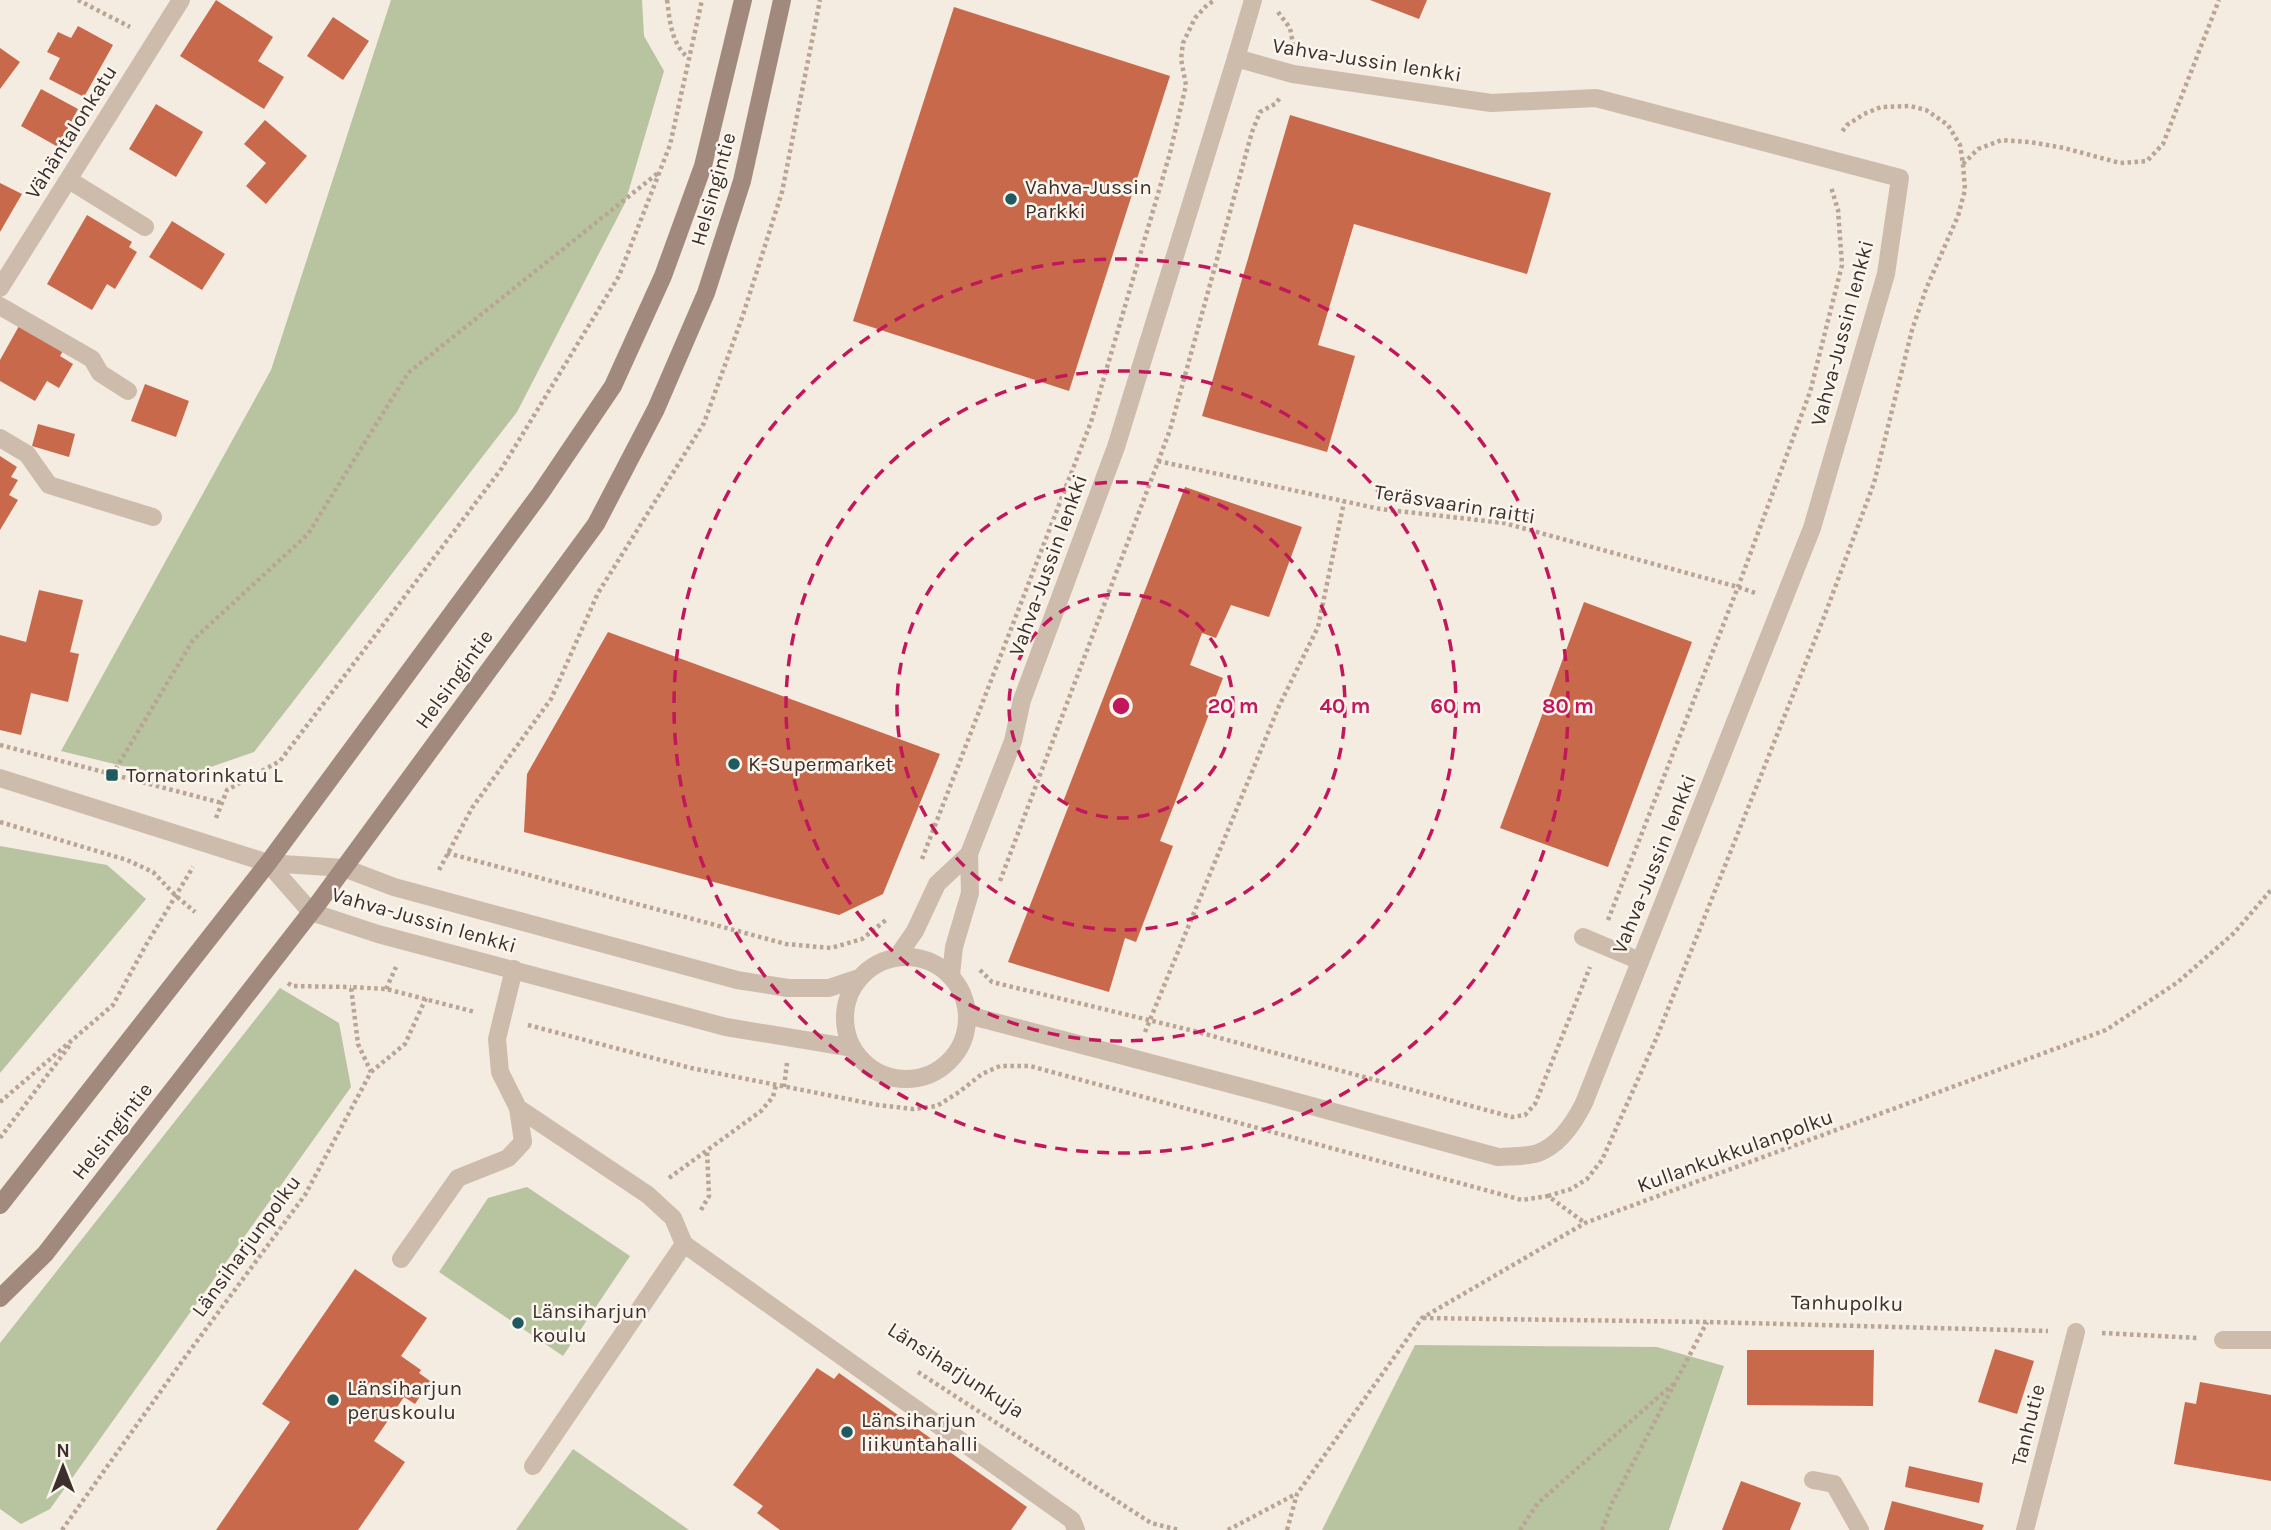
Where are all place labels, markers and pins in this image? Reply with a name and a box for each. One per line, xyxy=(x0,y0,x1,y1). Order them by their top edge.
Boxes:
place label: Vahva-Jussin Parkki xyxy=(1025,175,1152,223)
marker: Vahva-Jussin Parkki xyxy=(1003,191,1019,207)
centre of rings xyxy=(1109,694,1133,718)
place label: K-Supermarket xyxy=(748,752,894,776)
marker: K-Supermarket xyxy=(726,756,742,772)
place label: Tornatorinkatu L xyxy=(126,763,283,787)
marker: Tornatorinkatu L xyxy=(104,767,120,783)
place label: Länsiharjun koulu xyxy=(532,1299,647,1347)
marker: Länsiharjun koulu xyxy=(510,1315,526,1331)
place label: Länsiharjun peruskoulu xyxy=(347,1376,462,1424)
marker: Länsiharjun peruskoulu xyxy=(325,1392,341,1408)
place label: Länsiharjun liikuntahalli xyxy=(861,1408,978,1456)
marker: Länsiharjun liikuntahalli xyxy=(839,1424,855,1440)

